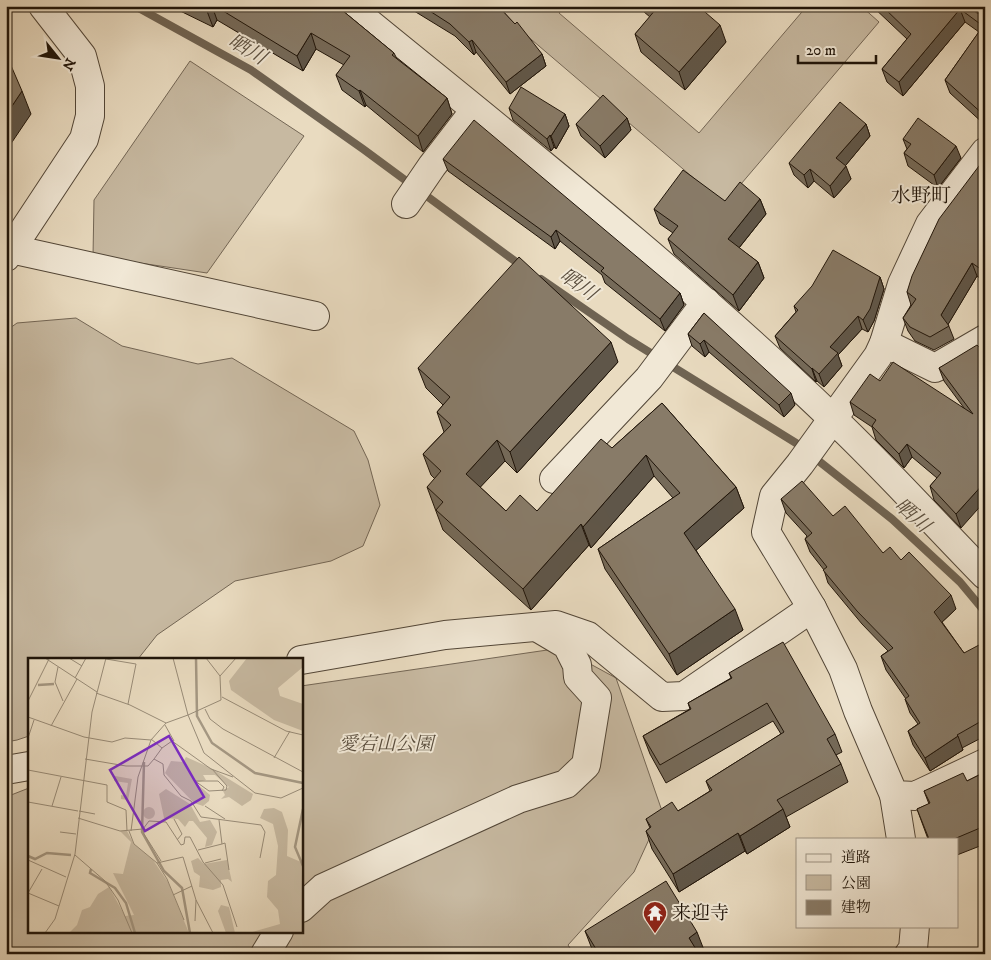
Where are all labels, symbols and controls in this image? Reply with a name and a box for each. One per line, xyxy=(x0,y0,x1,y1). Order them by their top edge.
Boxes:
water label: 晒川 xyxy=(223,29,272,72)
north arrow xyxy=(32,32,82,82)
scale bar xyxy=(798,32,876,64)
text: 20 m xyxy=(806,41,836,60)
text: N xyxy=(57,55,79,74)
district label: 水野町 xyxy=(891,184,951,209)
water label: 晒川 xyxy=(554,263,603,308)
water label: 晒川 xyxy=(889,493,937,540)
inset map xyxy=(28,658,302,932)
park label: 愛宕山公園 xyxy=(338,733,436,756)
legend xyxy=(796,838,958,928)
text: 道路 xyxy=(841,848,871,867)
text: 公園 xyxy=(841,874,871,893)
text: 建物 xyxy=(841,898,871,917)
temple icon: 来迎寺 xyxy=(642,900,668,934)
place label: 来迎寺 xyxy=(672,902,729,925)

